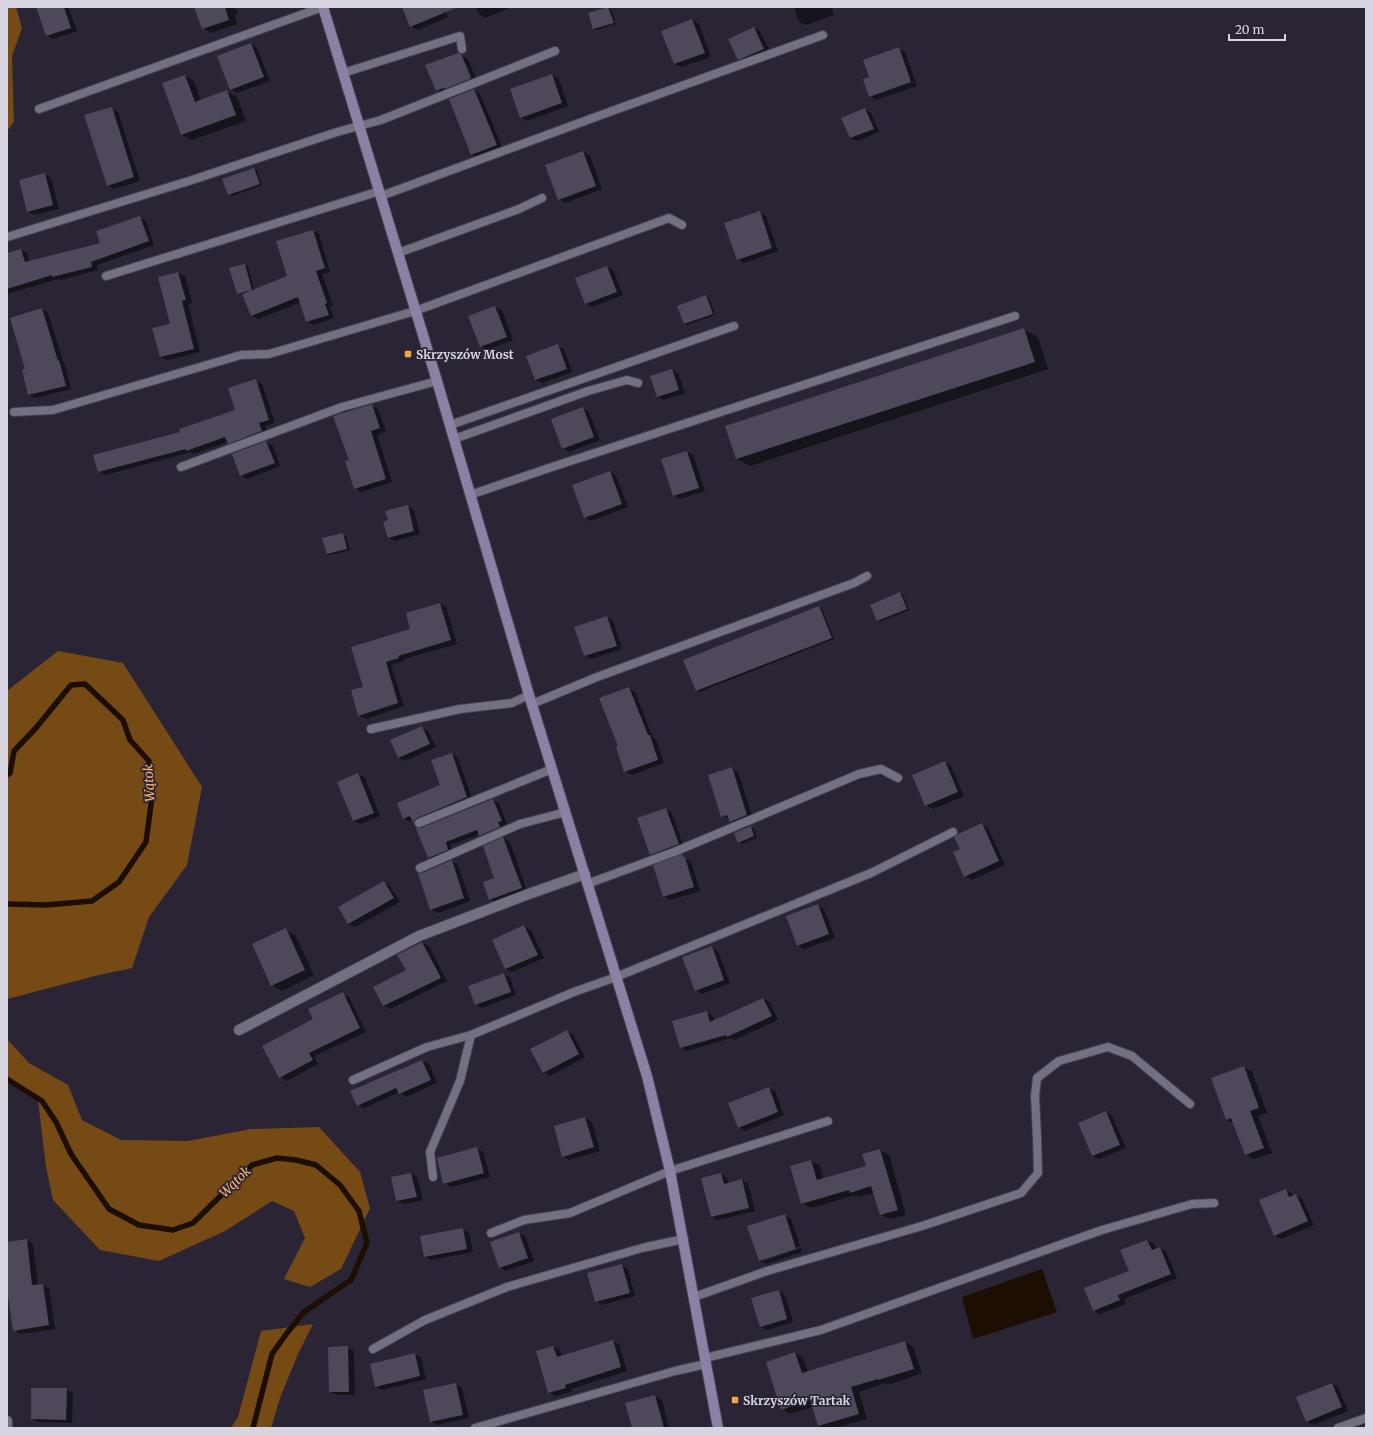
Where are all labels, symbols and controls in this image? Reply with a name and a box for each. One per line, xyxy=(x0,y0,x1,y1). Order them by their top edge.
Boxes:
scale bar xyxy=(1229,16,1285,42)
text: 20 m xyxy=(1235,22,1264,37)
place label: Skrzyszów Most xyxy=(416,347,514,362)
marker: Skrzyszów Most xyxy=(403,349,413,359)
water label: Wątok xyxy=(139,764,159,802)
water label: Wątok xyxy=(216,1163,254,1201)
place label: Skrzyszów Tartak xyxy=(743,1393,851,1408)
marker: Skrzyszów Tartak xyxy=(730,1395,740,1405)

